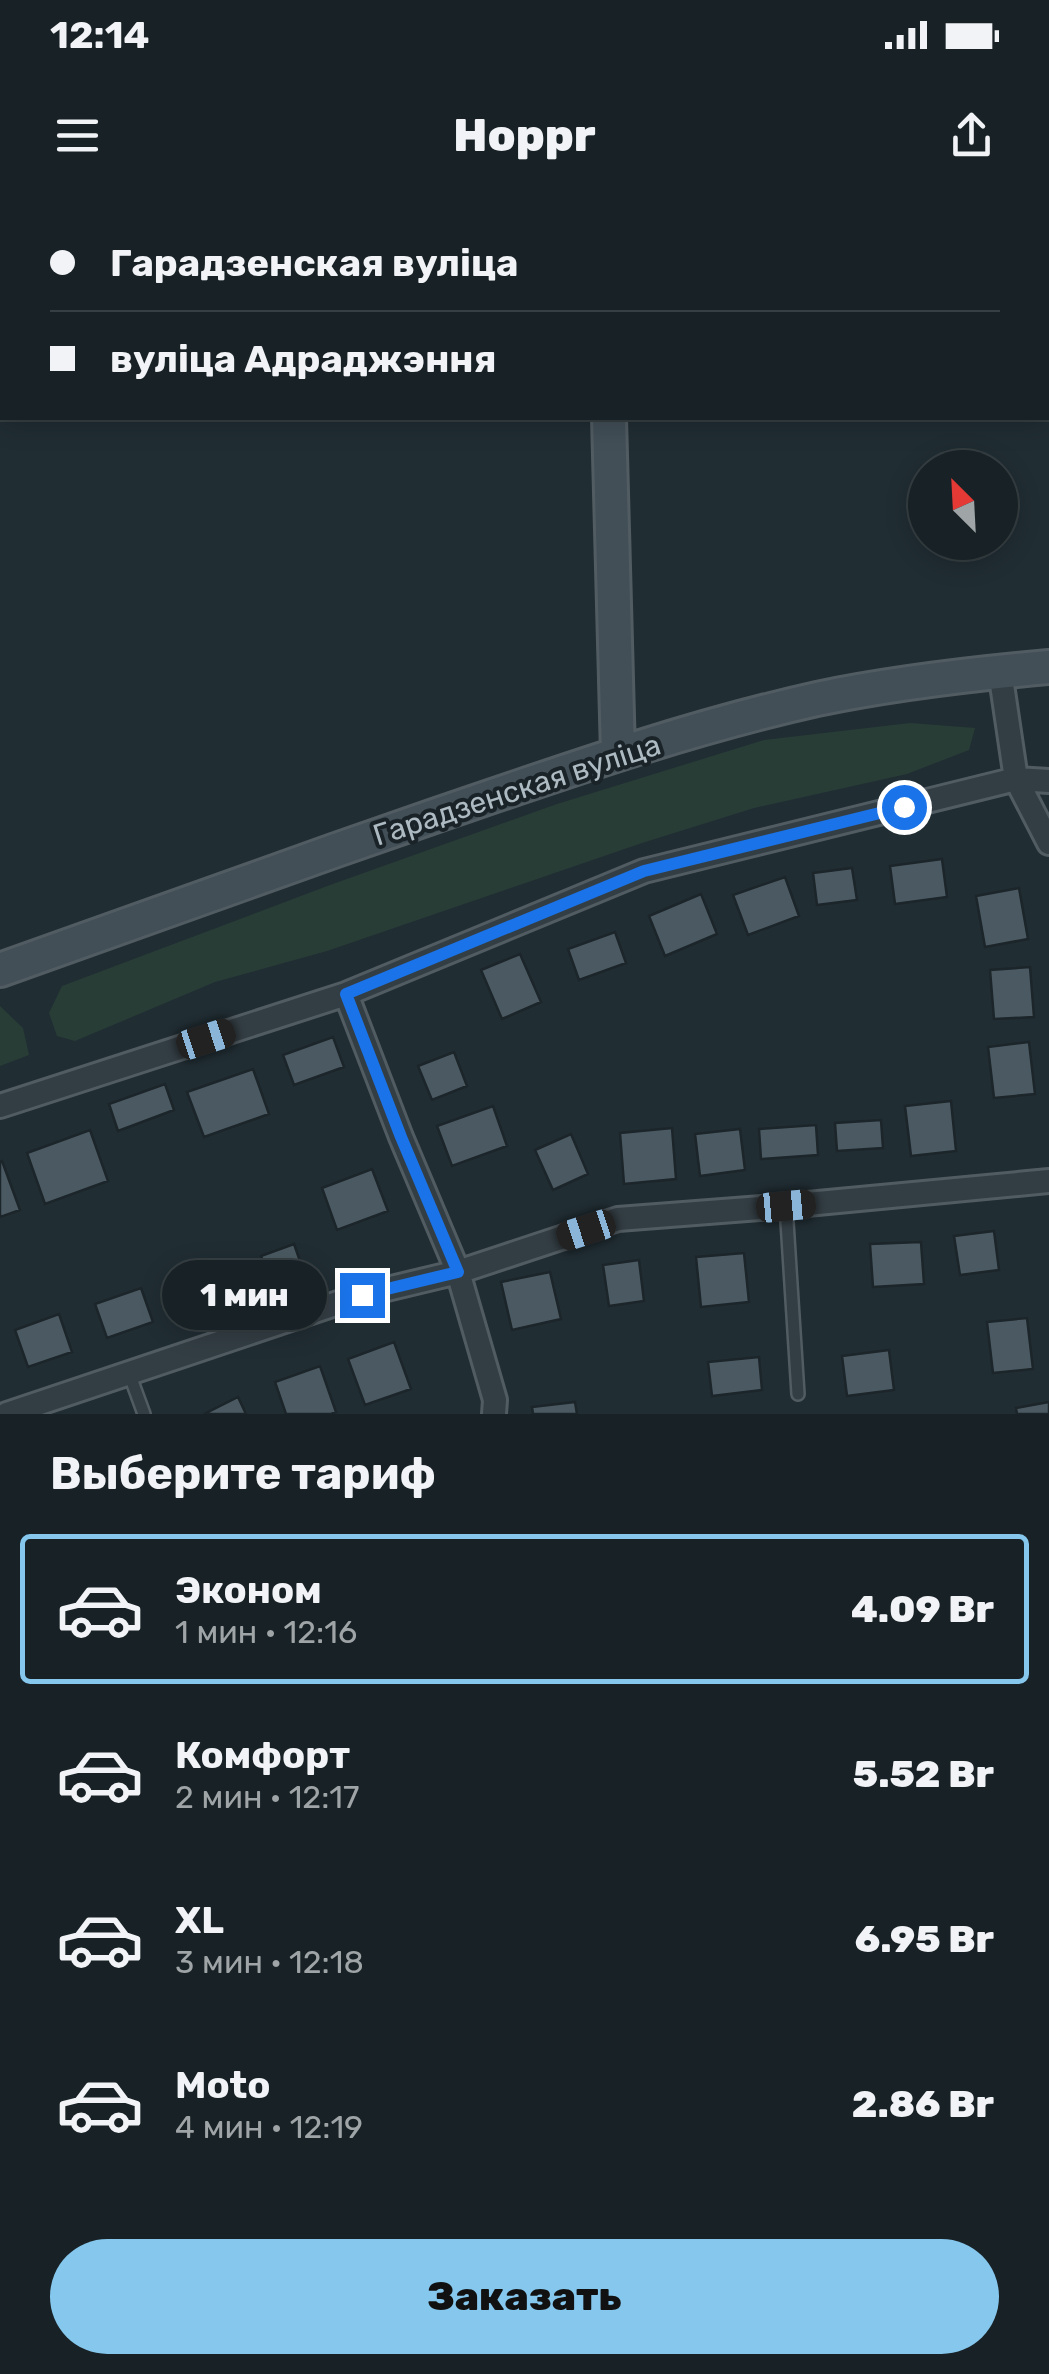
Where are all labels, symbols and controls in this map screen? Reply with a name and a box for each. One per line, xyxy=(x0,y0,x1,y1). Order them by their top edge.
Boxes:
text: 12:14 xyxy=(50,12,150,58)
icon: menu xyxy=(50,108,105,163)
icon: share xyxy=(944,108,999,163)
text: Hoppr xyxy=(453,109,596,162)
text: Гарадзенская вуліца xyxy=(110,240,518,286)
text: вуліца Адраджэння xyxy=(110,336,497,382)
north arrow xyxy=(908,450,1018,560)
map controls xyxy=(908,450,1018,560)
street label: Гарадзенская вуліца xyxy=(369,727,665,853)
route start xyxy=(882,785,927,830)
car xyxy=(173,1015,239,1063)
car xyxy=(755,1188,817,1224)
car xyxy=(553,1206,619,1254)
callout: 1 мин xyxy=(162,1260,327,1330)
route end xyxy=(340,1273,385,1318)
text: 1 мин xyxy=(200,1276,289,1314)
text: Выберите тариф xyxy=(50,1447,436,1500)
icon: car xyxy=(55,1564,145,1654)
text: Эконом xyxy=(175,1567,322,1613)
text: 4.09 Br xyxy=(851,1586,994,1632)
text: 1 мин · 12:16 xyxy=(175,1613,357,1651)
icon: car xyxy=(55,1729,145,1819)
text: Комфорт xyxy=(175,1732,350,1778)
text: 5.52 Br xyxy=(853,1751,994,1797)
text: 2 мин · 12:17 xyxy=(175,1778,359,1816)
icon: car xyxy=(55,1894,145,1984)
text: XL xyxy=(175,1897,224,1943)
text: 6.95 Br xyxy=(855,1916,994,1962)
text: 3 мин · 12:18 xyxy=(175,1943,364,1981)
icon: car xyxy=(55,2059,145,2149)
text: Moto xyxy=(175,2062,271,2108)
text: 2.86 Br xyxy=(852,2081,994,2127)
text: 4 мин · 12:19 xyxy=(175,2108,363,2146)
button: Заказать xyxy=(50,2239,999,2354)

